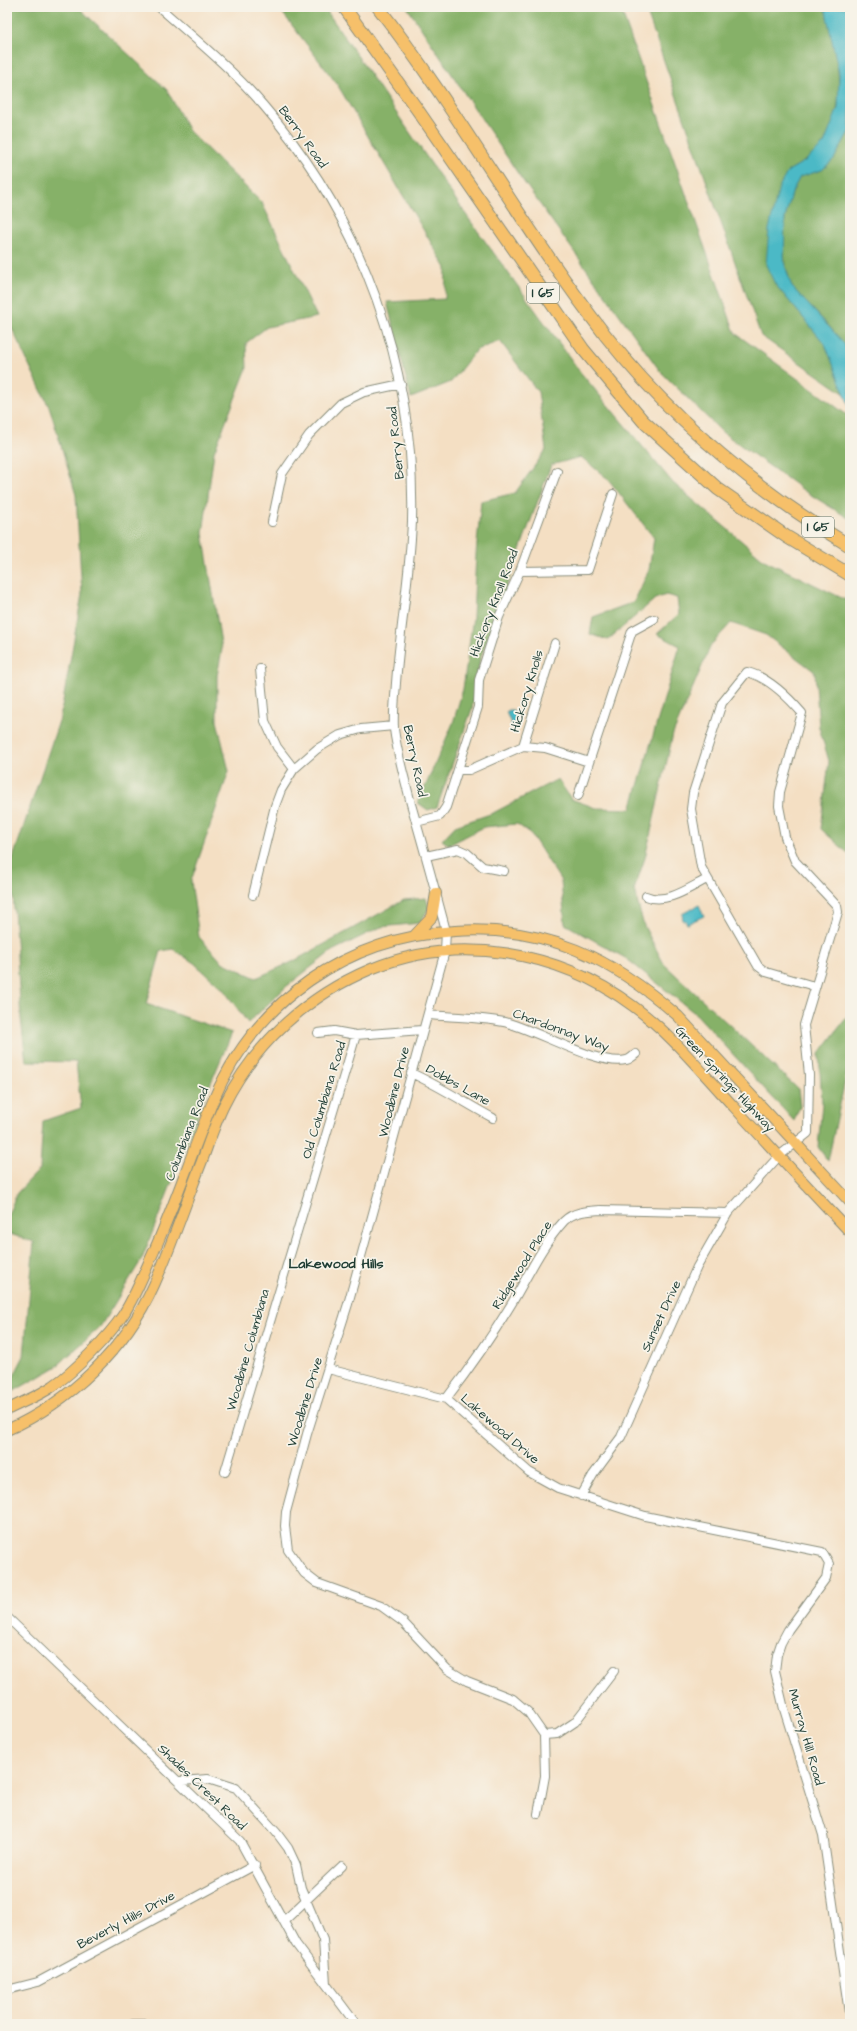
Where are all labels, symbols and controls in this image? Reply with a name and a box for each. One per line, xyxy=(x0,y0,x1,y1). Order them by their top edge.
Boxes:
street label: Berry Road xyxy=(274,102,332,173)
road number: I 65 xyxy=(527,283,559,303)
street label: Berry Road xyxy=(383,405,410,480)
road number: I 65 xyxy=(802,517,834,537)
street label: Hickory Knoll Road xyxy=(465,546,524,660)
street label: Hickory Knolls xyxy=(506,647,549,735)
street label: Berry Road xyxy=(398,724,431,799)
street label: Chardonnay Way xyxy=(510,1004,612,1057)
street label: Green Springs Highway xyxy=(670,1022,779,1137)
street label: Old Columbiana Road xyxy=(298,1039,351,1161)
street label: Woodbine Drive xyxy=(374,1045,414,1139)
street label: Dobbs Lane xyxy=(422,1060,494,1110)
street label: Columbiana Road xyxy=(161,1084,213,1184)
street label: Ridgewood Place xyxy=(488,1217,557,1313)
district label: Lakewood Hills xyxy=(289,1254,383,1274)
street label: Sunset Drive xyxy=(637,1277,685,1355)
street label: Woodbine Columbiana xyxy=(222,1287,274,1413)
street label: Woodbine Drive xyxy=(283,1355,327,1449)
street label: Lakewood Drive xyxy=(457,1390,543,1468)
street label: Murray Hill Road xyxy=(783,1687,828,1788)
street label: Shades Crest Road xyxy=(154,1740,251,1834)
street label: Beverly Hills Drive xyxy=(74,1887,179,1954)

